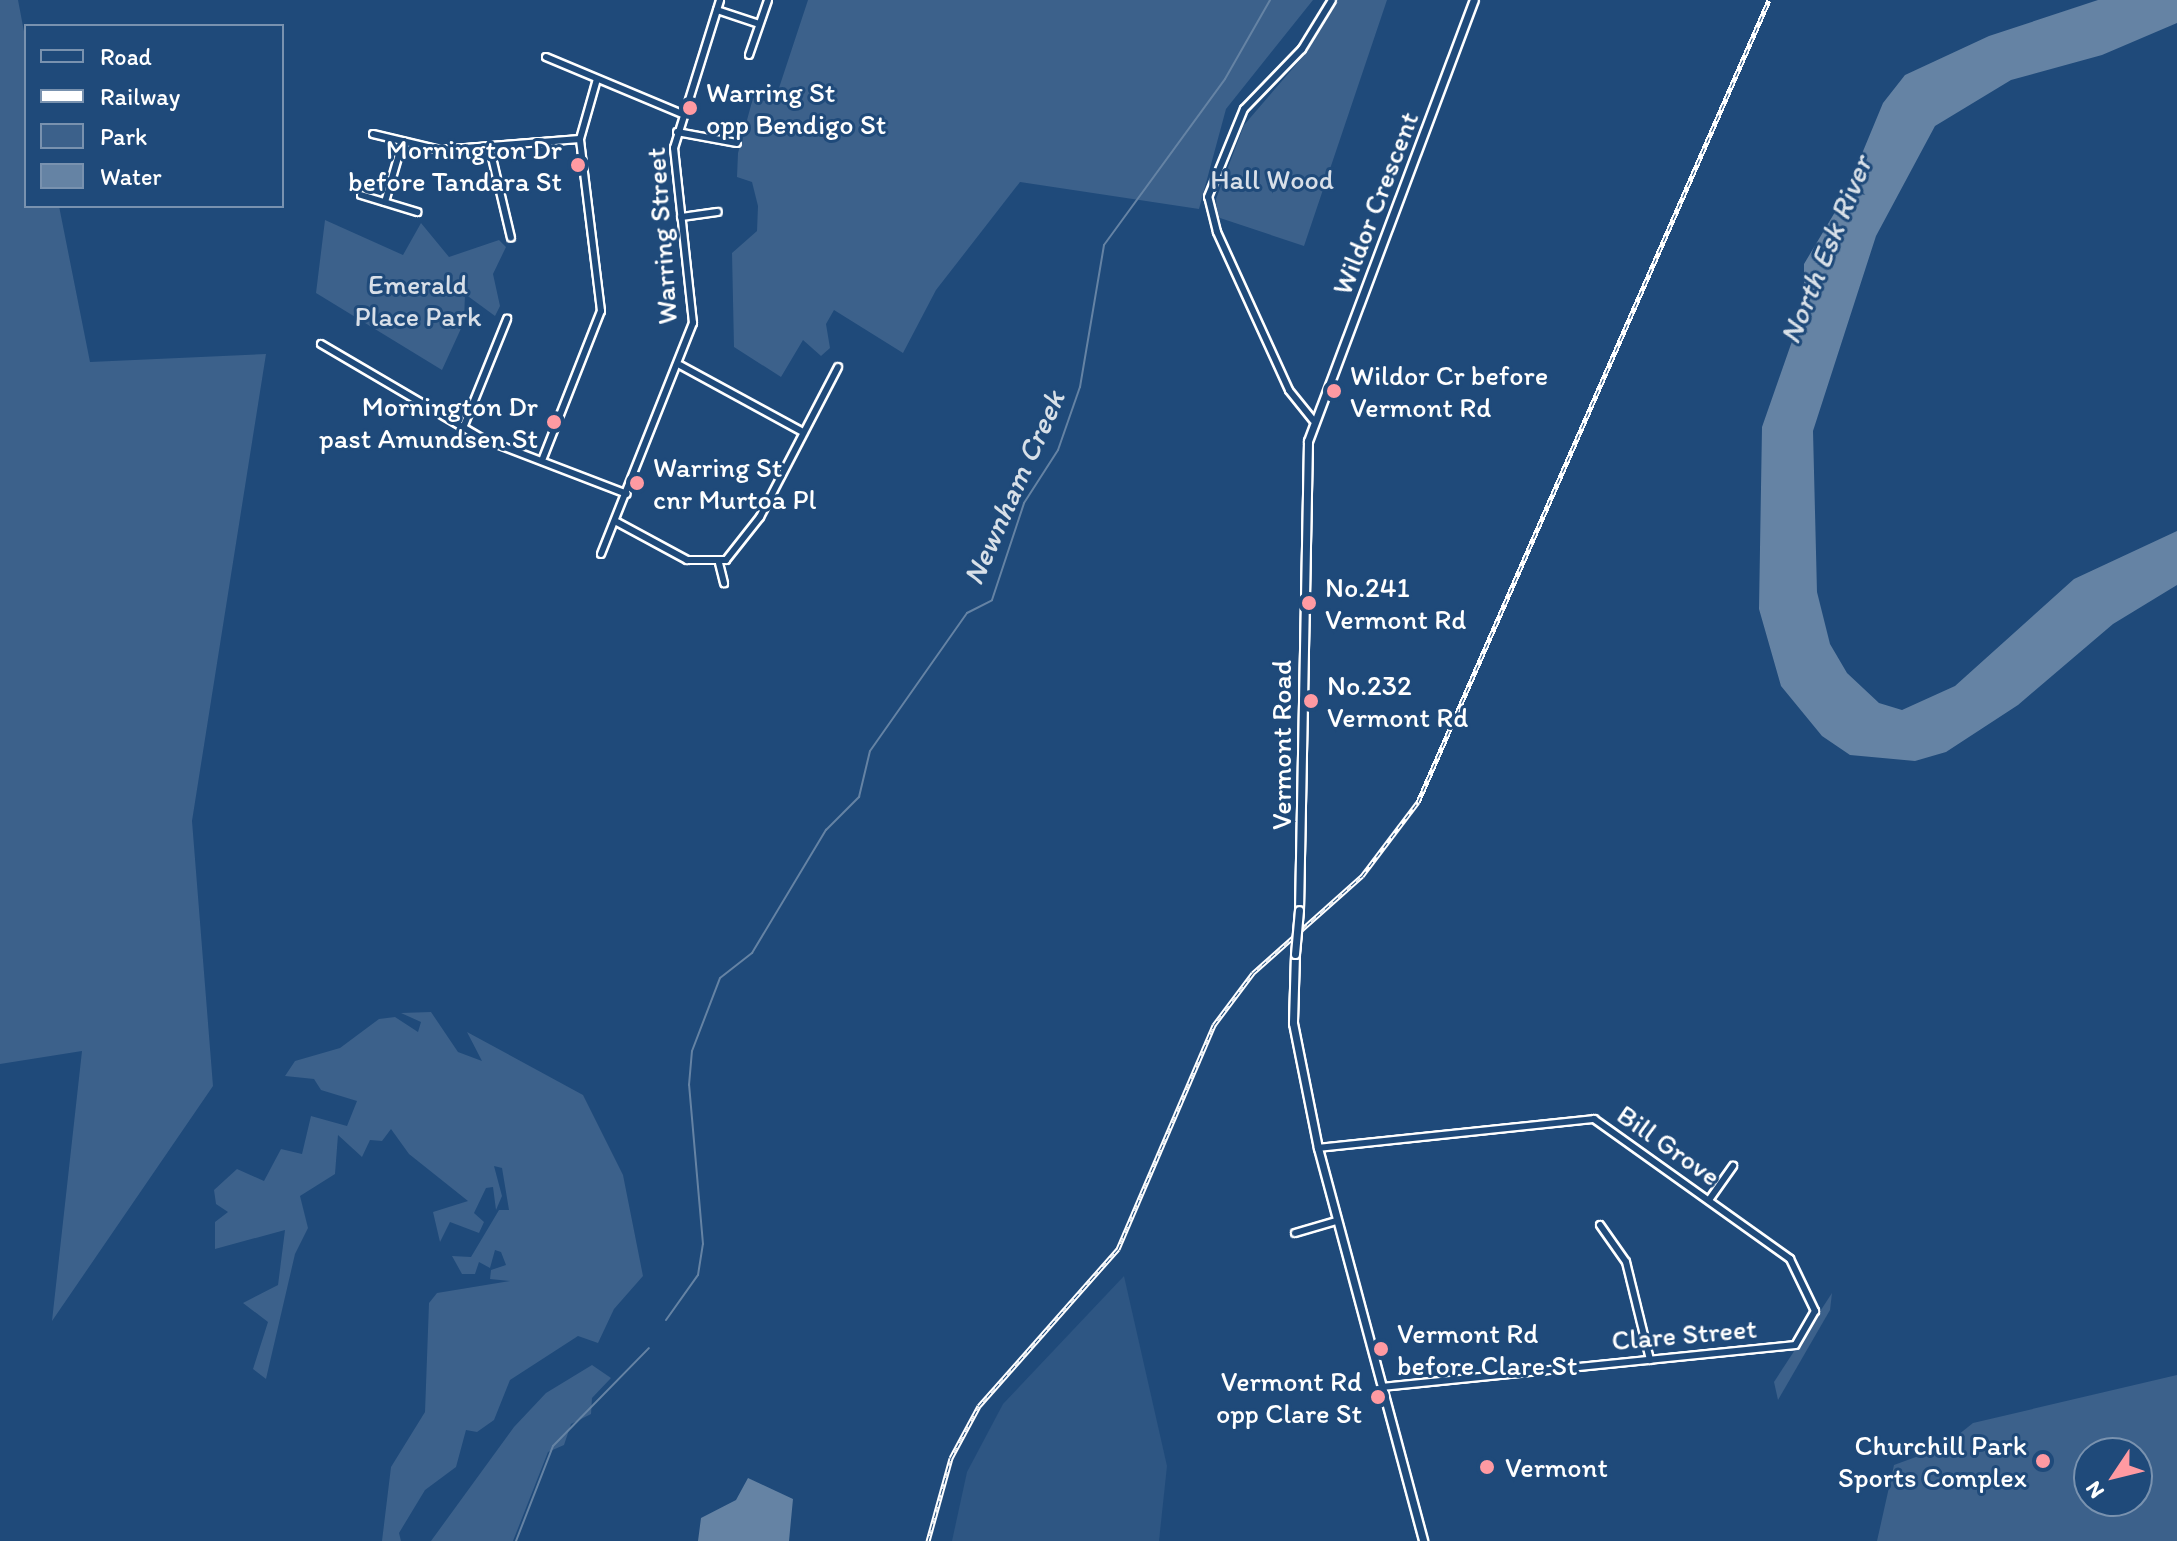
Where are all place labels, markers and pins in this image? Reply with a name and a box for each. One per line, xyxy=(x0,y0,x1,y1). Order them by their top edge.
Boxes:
place label: Warring St opp Bendigo St xyxy=(706,75,886,141)
marker: Warring St opp Bendigo St xyxy=(681,99,699,117)
place label: Mornington Dr before Tandara St xyxy=(348,132,562,198)
marker: Mornington Dr before Tandara St xyxy=(569,156,587,174)
place label: Wildor Cr before Vermont Rd xyxy=(1350,358,1548,424)
marker: Wildor Cr before Vermont Rd xyxy=(1325,382,1343,400)
place label: Mornington Dr past Amundsen St xyxy=(319,389,538,455)
marker: Mornington Dr past Amundsen St xyxy=(545,413,563,431)
place label: Warring St cnr Murtoa Pl xyxy=(653,450,817,516)
marker: Warring St cnr Murtoa Pl xyxy=(628,474,646,492)
place label: No.241 Vermont Rd xyxy=(1325,570,1466,636)
marker: No.241 Vermont Rd xyxy=(1300,594,1318,612)
place label: No.232 Vermont Rd xyxy=(1327,668,1468,734)
marker: No.232 Vermont Rd xyxy=(1302,692,1320,710)
place label: Vermont Rd before Clare St xyxy=(1397,1316,1578,1382)
marker: Vermont Rd before Clare St xyxy=(1372,1340,1390,1358)
place label: Vermont Rd opp Clare St xyxy=(1216,1364,1362,1430)
marker: Vermont Rd opp Clare St xyxy=(1369,1388,1387,1406)
place label: Churchill Park Sports Complex xyxy=(1837,1428,2027,1494)
place label: Vermont xyxy=(1505,1450,1608,1484)
marker: Churchill Park Sports Complex xyxy=(2034,1452,2052,1470)
marker: Vermont xyxy=(1476,1456,1498,1478)

